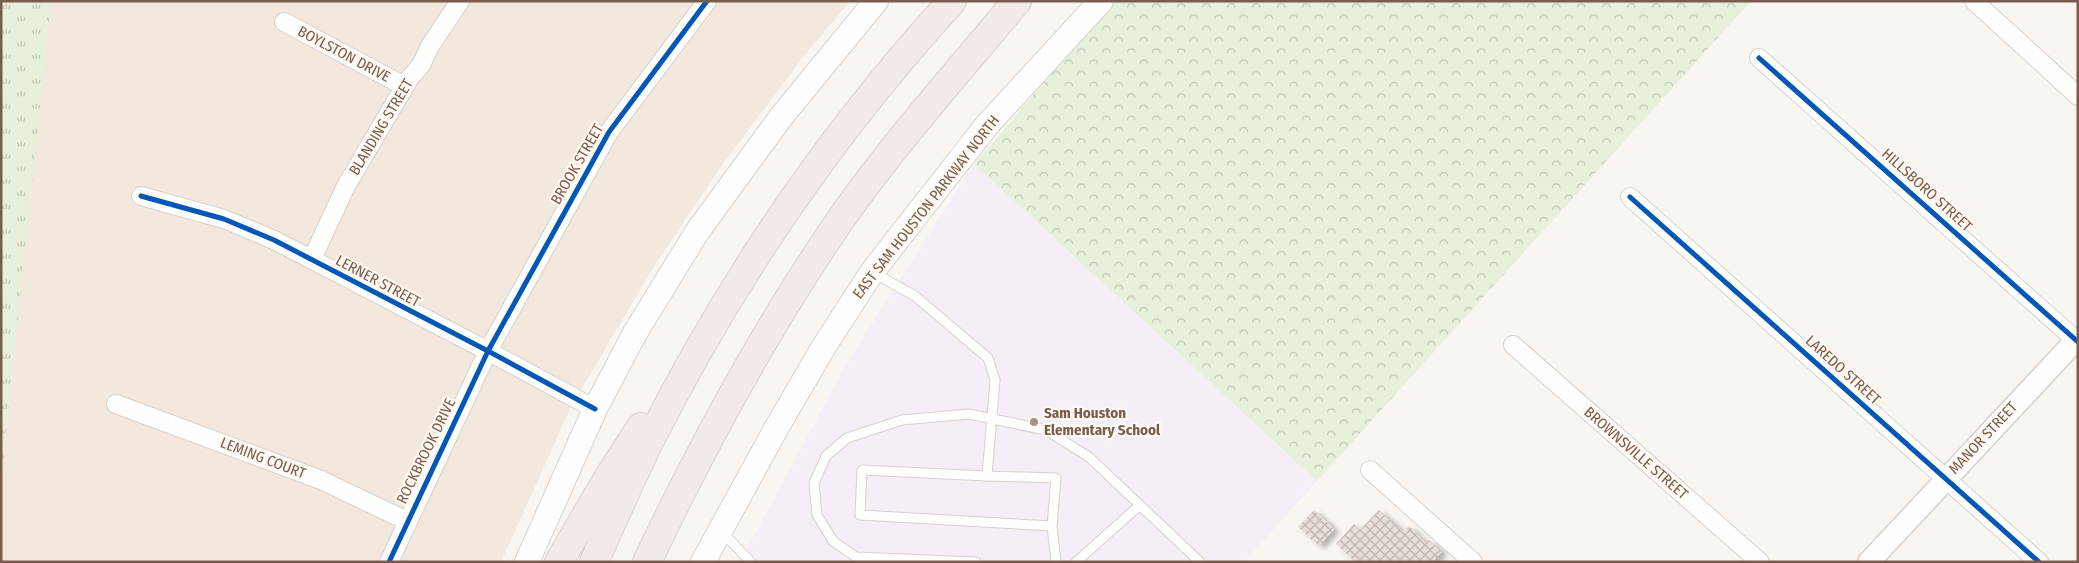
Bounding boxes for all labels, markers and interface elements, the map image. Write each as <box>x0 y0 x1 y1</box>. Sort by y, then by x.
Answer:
street label: BOYLSTON DRIVE <box>295 22 393 86</box>
street label: BLANDING STREET <box>345 76 417 178</box>
street label: EAST SAM HOUSTON PARKWAY NORTH <box>849 112 1003 302</box>
street label: BROOK STREET <box>547 121 607 207</box>
street label: HILLSBORO STREET <box>1878 145 1976 235</box>
street label: LERNER STREET <box>333 251 423 311</box>
street label: LAREDO STREET <box>1802 332 1884 408</box>
street label: ROCKBROOK DRIVE <box>393 395 459 507</box>
street label: MANOR STREET <box>1945 398 2021 478</box>
street label: BROWNSVILLE STREET <box>1580 403 1692 503</box>
place label: Sam Houston Elementary School <box>1044 404 1161 439</box>
marker: Sam Houston Elementary School <box>1028 416 1040 428</box>
street label: LEMING COURT <box>218 433 308 483</box>

